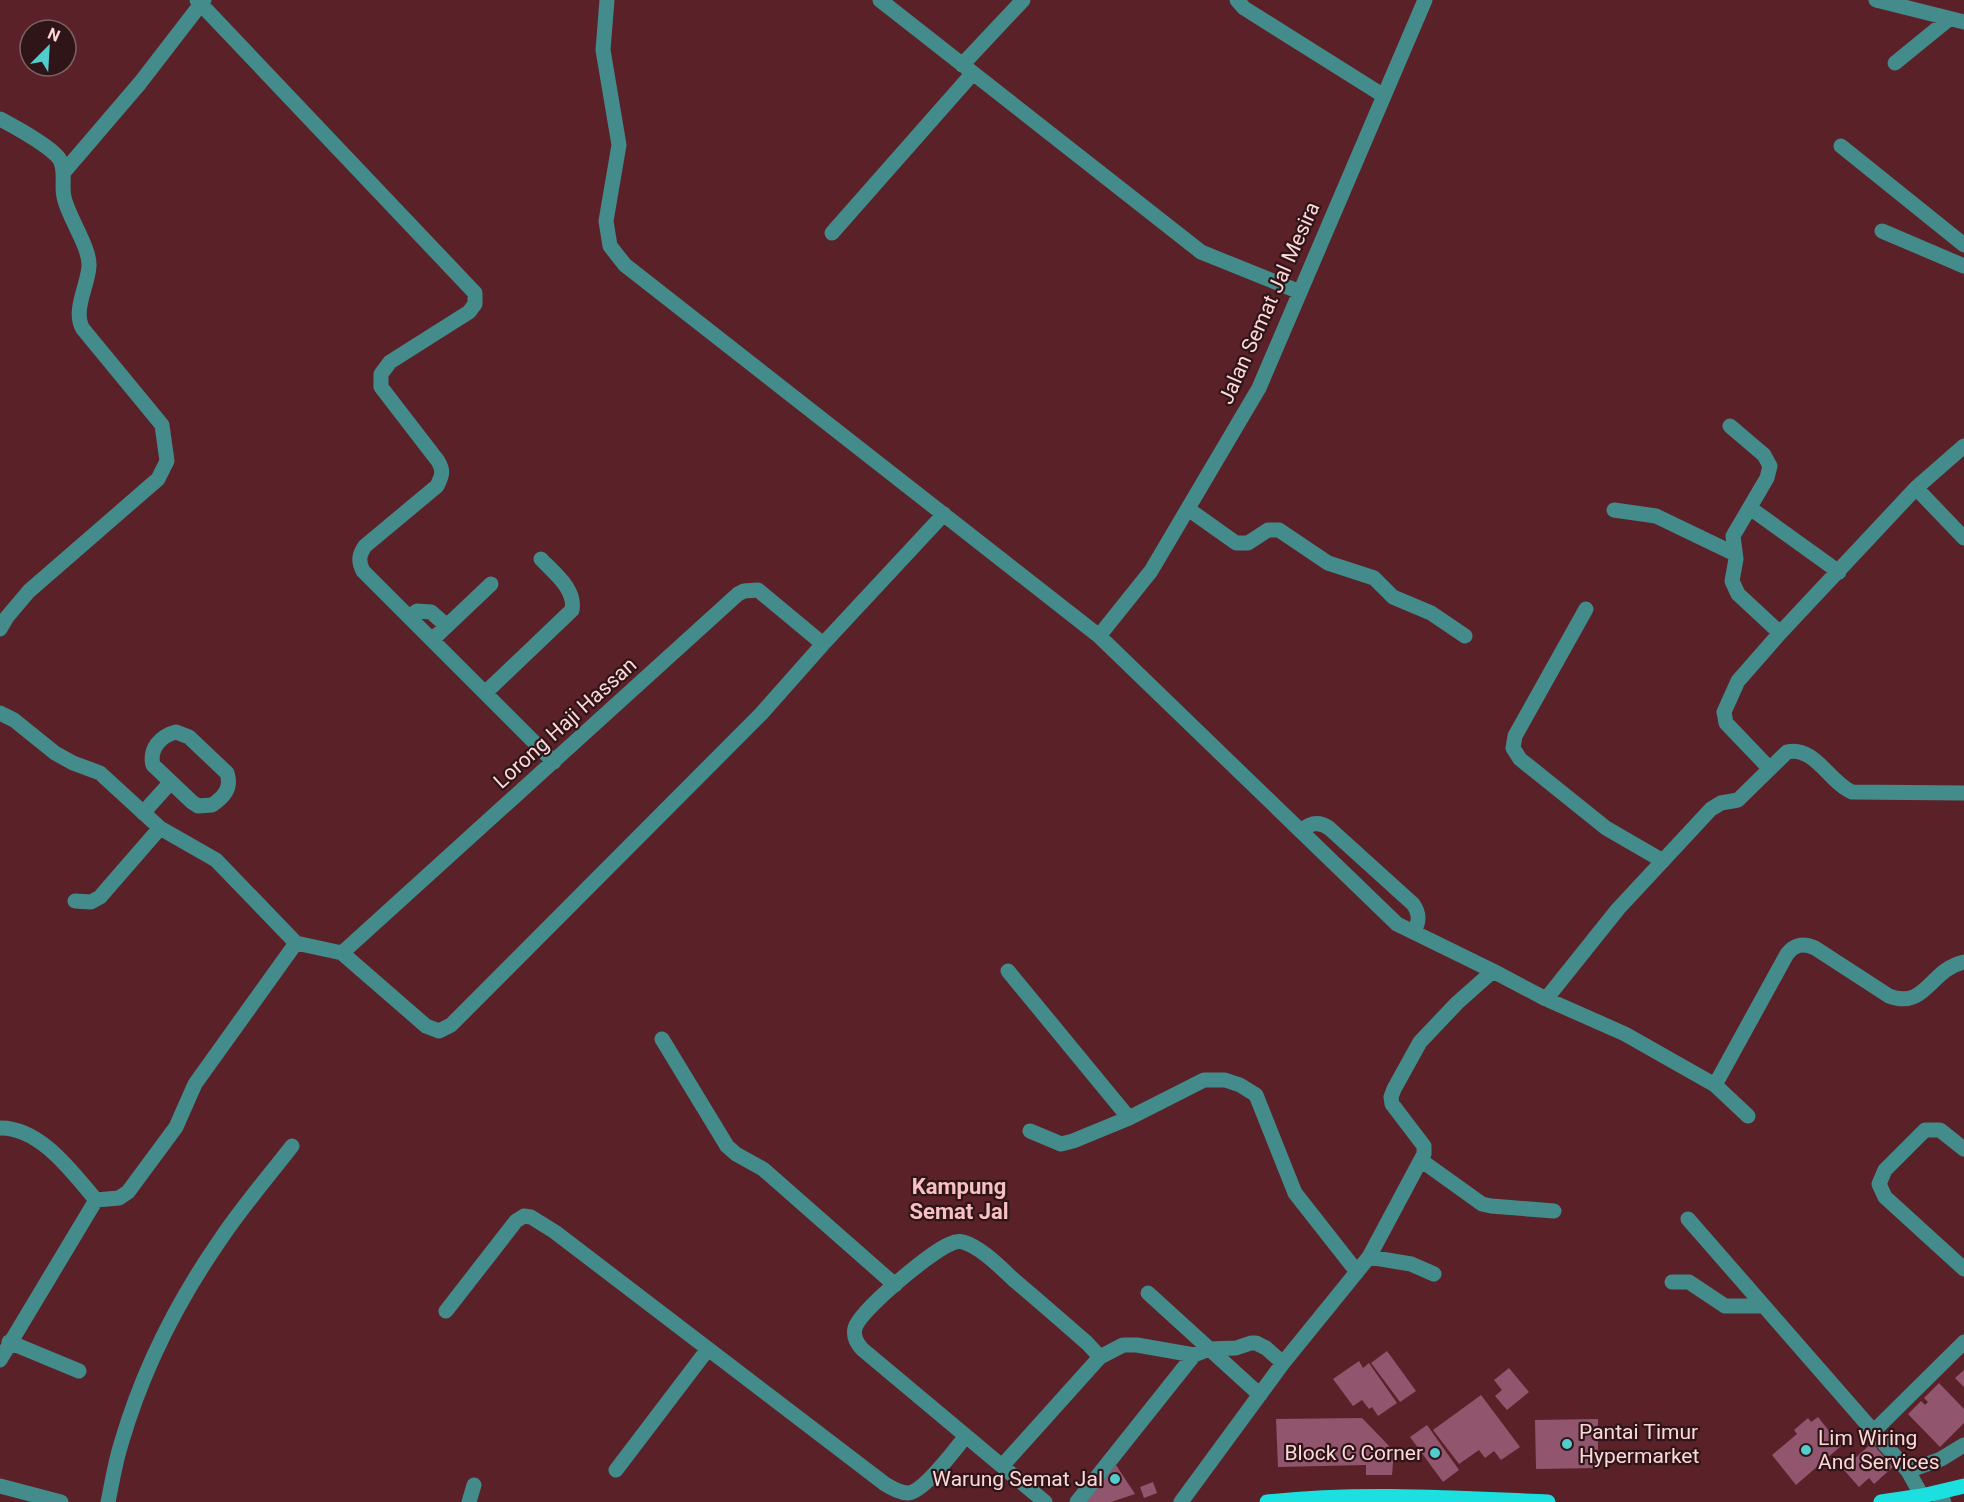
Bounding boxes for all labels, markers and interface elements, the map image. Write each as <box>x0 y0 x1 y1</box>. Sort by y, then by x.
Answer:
north arrow <box>18 18 78 78</box>
text: N <box>45 24 63 46</box>
street label: Jalan Semat Jal Mesira <box>1214 198 1324 408</box>
street label: Lorong Haji Hassan <box>489 653 641 793</box>
district label: Kampung Semat Jal <box>909 1174 1009 1224</box>
place label: Pantai Timur Hypermarket <box>1579 1420 1699 1468</box>
place label: Lim Wiring And Services <box>1818 1426 1940 1474</box>
marker: Pantai Timur Hypermarket <box>1560 1437 1574 1451</box>
place label: Block C Corner <box>1285 1441 1423 1465</box>
marker: Lim Wiring And Services <box>1799 1443 1813 1457</box>
marker: Block C Corner <box>1428 1446 1442 1460</box>
place label: Warung Semat Jal <box>932 1467 1103 1491</box>
marker: Warung Semat Jal <box>1108 1472 1122 1486</box>

